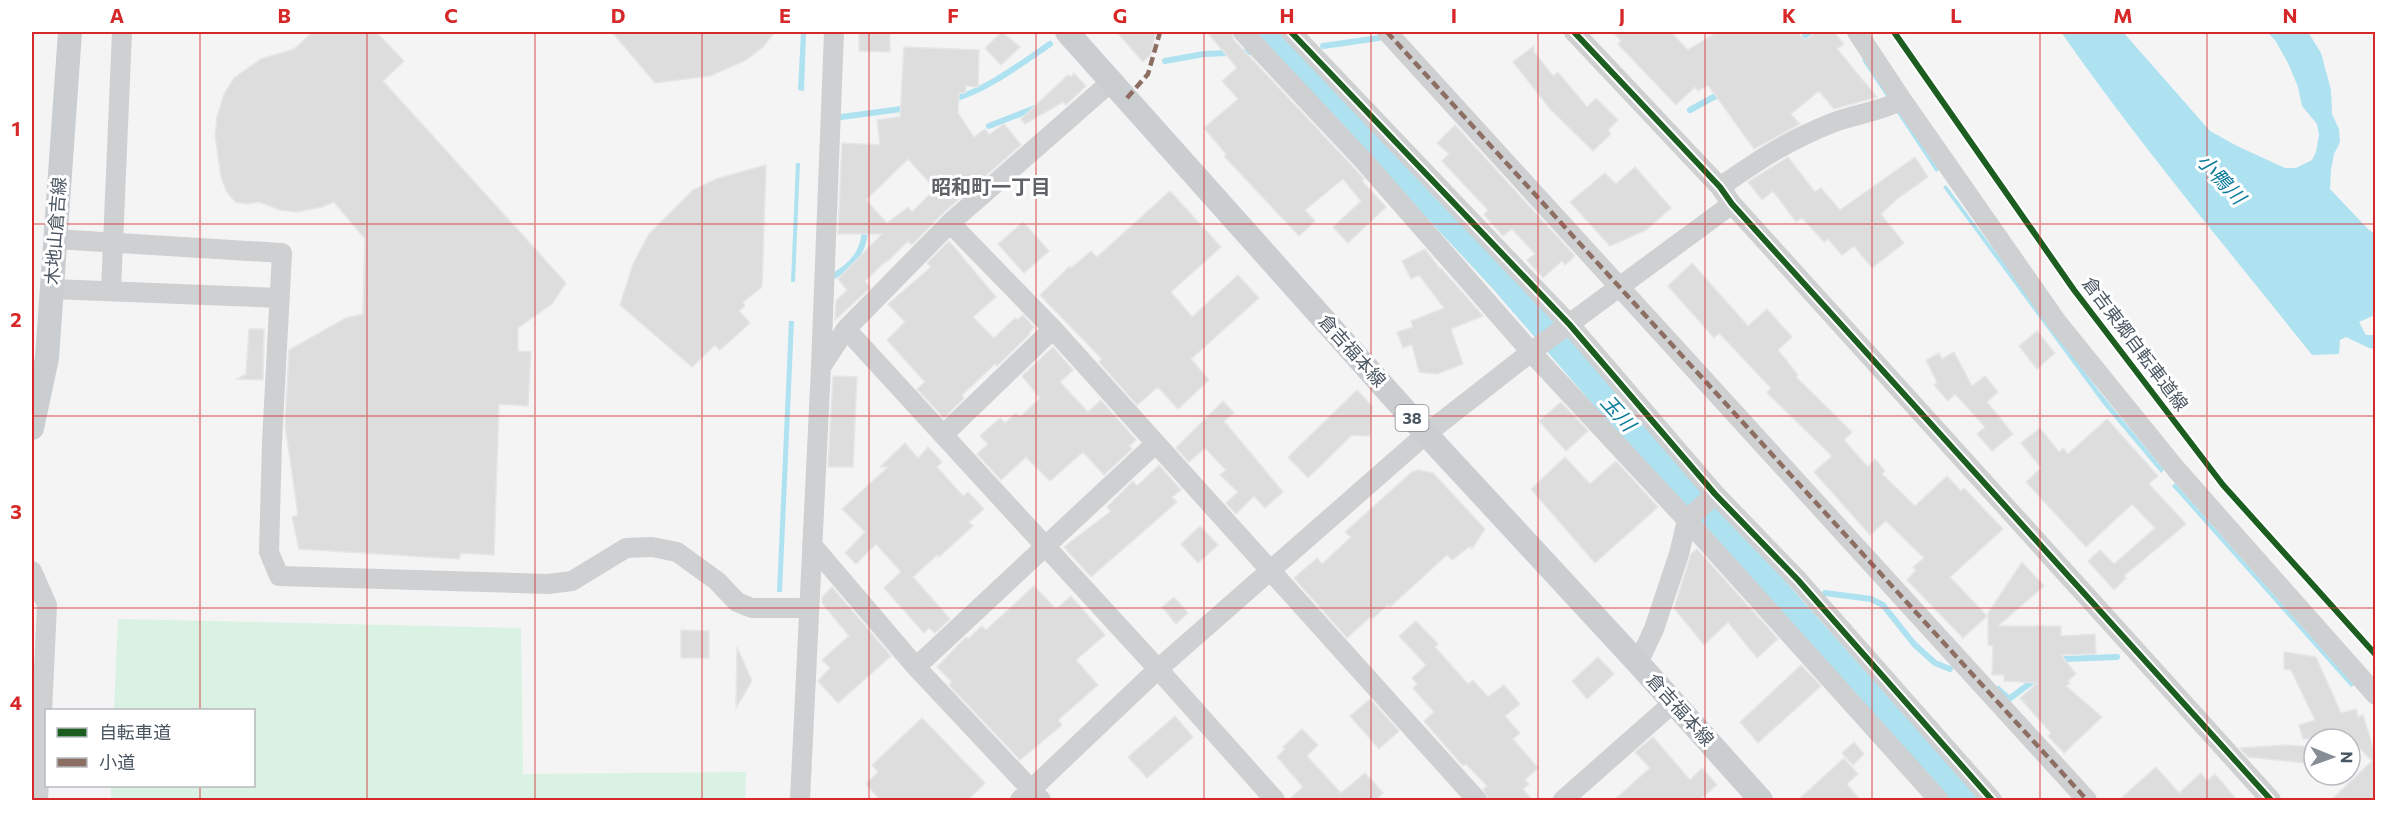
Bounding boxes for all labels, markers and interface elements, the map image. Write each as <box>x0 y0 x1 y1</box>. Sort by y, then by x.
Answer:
text: A <box>110 3 124 27</box>
text: B <box>277 3 291 27</box>
text: C <box>444 3 458 27</box>
text: D <box>611 3 625 27</box>
text: E <box>779 3 791 27</box>
text: F <box>947 3 959 27</box>
text: G <box>1113 3 1127 27</box>
text: H <box>1280 3 1295 27</box>
text: I <box>1451 3 1457 27</box>
text: J <box>1619 3 1625 27</box>
text: K <box>1782 3 1796 27</box>
text: L <box>1950 3 1962 27</box>
text: M <box>2113 3 2133 27</box>
text: N <box>2283 3 2298 27</box>
text: 1 <box>11 116 21 140</box>
water label: 小鴨川 <box>2192 148 2252 210</box>
district label: 昭和町一丁目 <box>931 174 1051 198</box>
street label: 木地山倉吉線 <box>40 176 70 286</box>
street label: 倉吉東郷自転車道線 <box>2078 272 2193 415</box>
text: 2 <box>10 307 22 331</box>
street label: 倉吉福本線 <box>1314 310 1391 391</box>
water label: 玉川 <box>1596 389 1642 437</box>
road number: 38 <box>1396 405 1428 431</box>
text: 3 <box>10 499 22 523</box>
street label: 倉吉福本線 <box>1642 669 1719 750</box>
text: 4 <box>10 690 22 714</box>
legend <box>45 709 255 787</box>
text: 自転車道 <box>99 721 171 743</box>
north arrow <box>2302 727 2362 787</box>
text: 小道 <box>99 751 135 773</box>
text: N <box>2338 751 2357 763</box>

